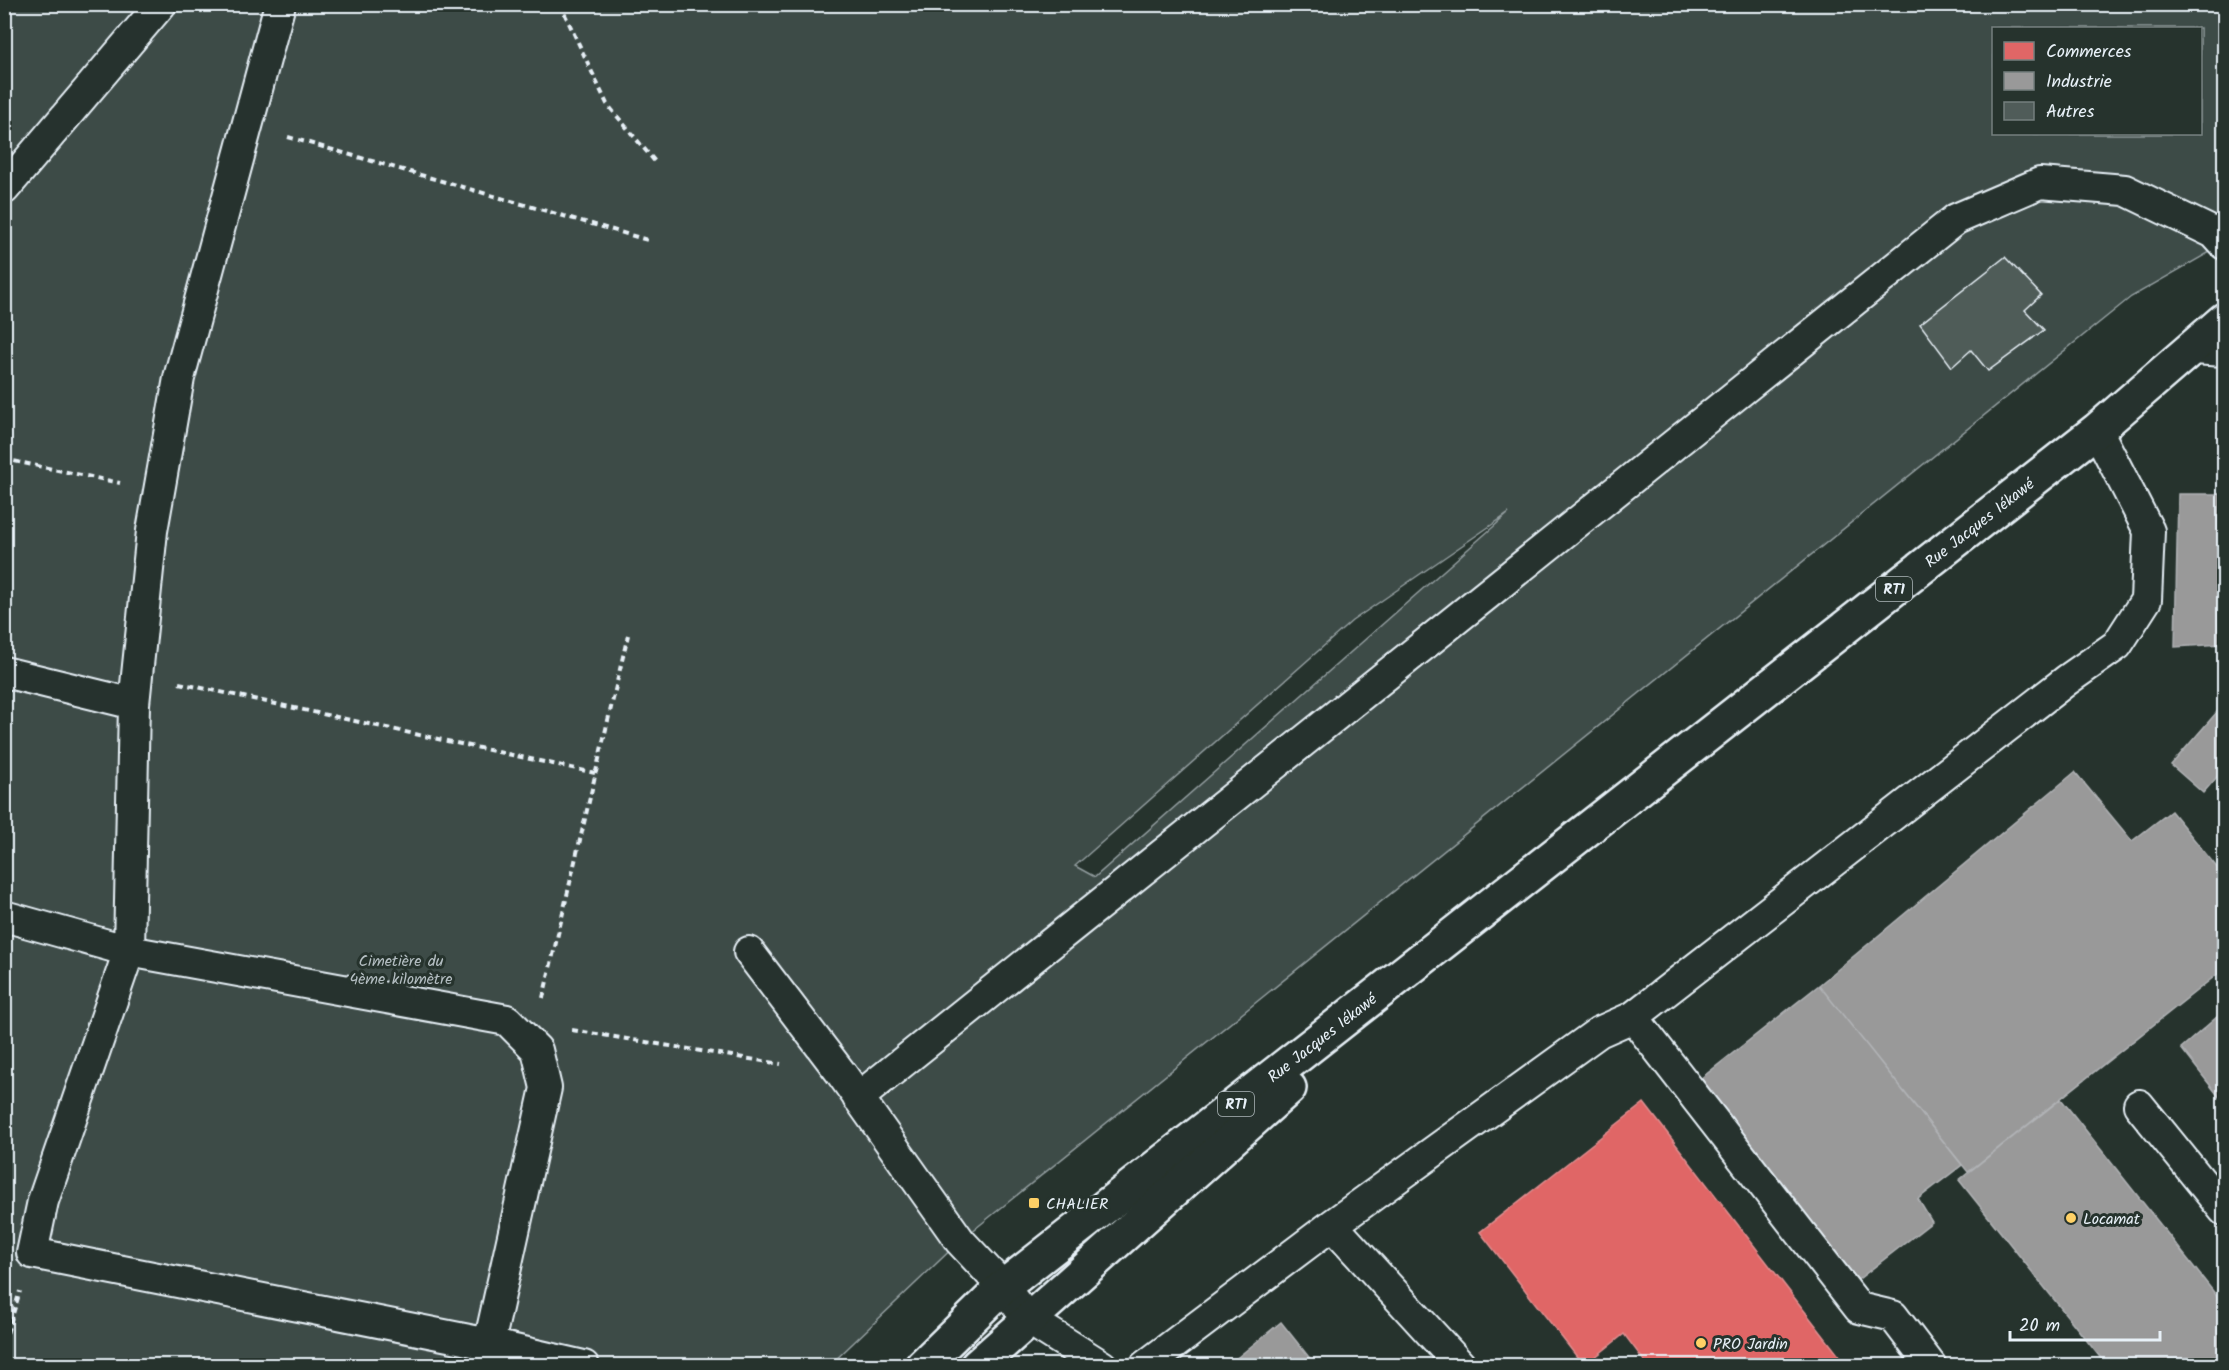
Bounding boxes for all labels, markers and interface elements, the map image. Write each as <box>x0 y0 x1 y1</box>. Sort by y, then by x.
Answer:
legend <box>1992 27 2202 135</box>
text: Commerces <box>2046 38 2132 67</box>
text: Industrie <box>2046 68 2112 97</box>
text: Autres <box>2046 98 2095 127</box>
street label: Rue Jacques Iékawé <box>1920 472 2041 575</box>
road number: RT1 <box>1876 577 1912 601</box>
park label: Cimetière du 4ème kilomètre <box>349 949 453 992</box>
street label: Rue Jacques Iékawé <box>1262 987 1384 1089</box>
road number: RT1 <box>1218 1092 1254 1116</box>
place label: CHALIER <box>1046 1192 1108 1217</box>
marker: CHALIER <box>1027 1196 1041 1210</box>
place label: Locamat <box>2083 1207 2141 1232</box>
marker: Locamat <box>2064 1211 2078 1225</box>
scale bar <box>2010 1304 2160 1342</box>
text: 20 m <box>2019 1312 2060 1341</box>
place label: PRO Jardin <box>1713 1332 1788 1357</box>
marker: PRO Jardin <box>1694 1336 1708 1350</box>

